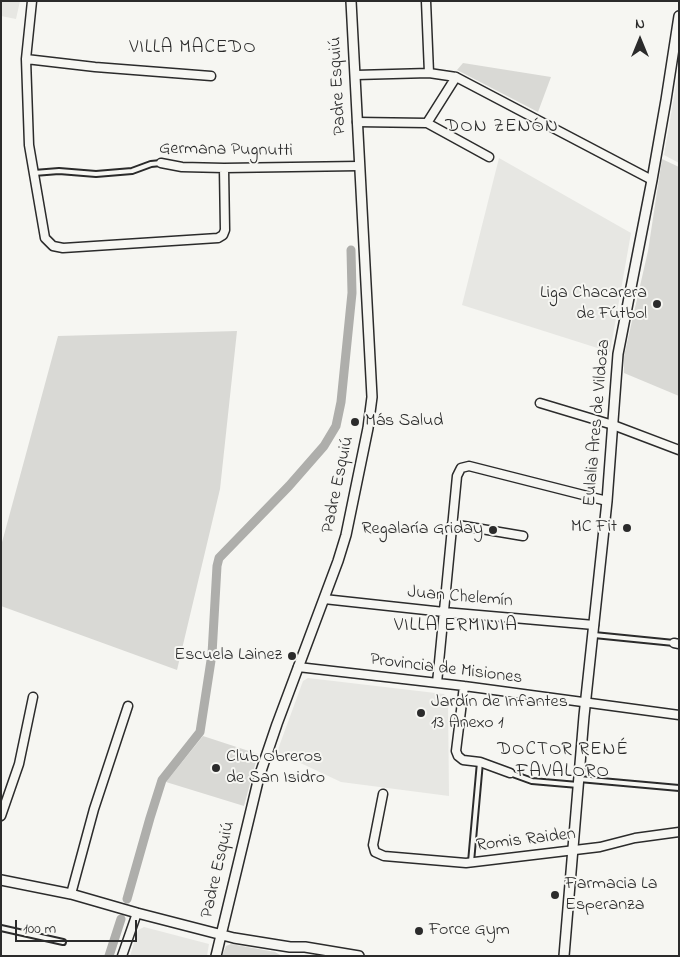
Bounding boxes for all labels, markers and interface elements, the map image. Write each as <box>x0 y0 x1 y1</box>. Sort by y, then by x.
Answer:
text: N <box>635 14 645 35</box>
north arrow <box>615 15 665 65</box>
street label: Padre Esquiú <box>326 36 352 136</box>
district label: VILLA MACEDO <box>128 38 258 60</box>
district label: DON ZENÓN <box>444 117 560 139</box>
street label: Germana Pugnutti <box>159 139 293 163</box>
place label: Liga Chacarera de Fútbol <box>540 283 647 326</box>
marker: Liga Chacarera de Fútbol <box>651 298 663 310</box>
street label: Eulalia Ares de Vildoza <box>580 338 616 508</box>
place label: Más Salud <box>365 411 443 433</box>
marker: Más Salud <box>349 416 361 428</box>
street label: Padre Esquiú <box>318 435 360 535</box>
place label: MC Fit <box>571 517 617 539</box>
place label: Regalaría Griday <box>361 519 483 541</box>
marker: MC Fit <box>621 522 633 534</box>
marker: Regalaría Griday <box>487 524 499 536</box>
street label: Juan Chelemín <box>406 583 514 613</box>
district label: VILLA ERMINIA <box>392 616 520 638</box>
place label: Escuela Lainez <box>174 645 282 667</box>
marker: Escuela Lainez <box>286 650 298 662</box>
street label: Provincia de Misiones <box>369 650 523 690</box>
place label: Jardín de Infantes 13 Anexo 1 <box>431 692 568 734</box>
marker: Jardín de Infantes 13 Anexo 1 <box>415 707 427 719</box>
district label: DOCTOR RENÉ FAVALORO <box>496 740 630 784</box>
place label: Club Obreros de San Isidro <box>226 747 325 790</box>
marker: Club Obreros de San Isidro <box>210 762 222 774</box>
street label: Padre Esquiú <box>197 820 241 920</box>
street label: Romis Raiden <box>475 824 577 858</box>
place label: Farmacia La Esperanza <box>565 874 657 916</box>
marker: Farmacia La Esperanza <box>549 889 561 901</box>
scale bar <box>18 910 140 942</box>
text: 100 m <box>23 918 56 940</box>
place label: Force Gym <box>429 920 510 942</box>
marker: Force Gym <box>413 925 425 937</box>

